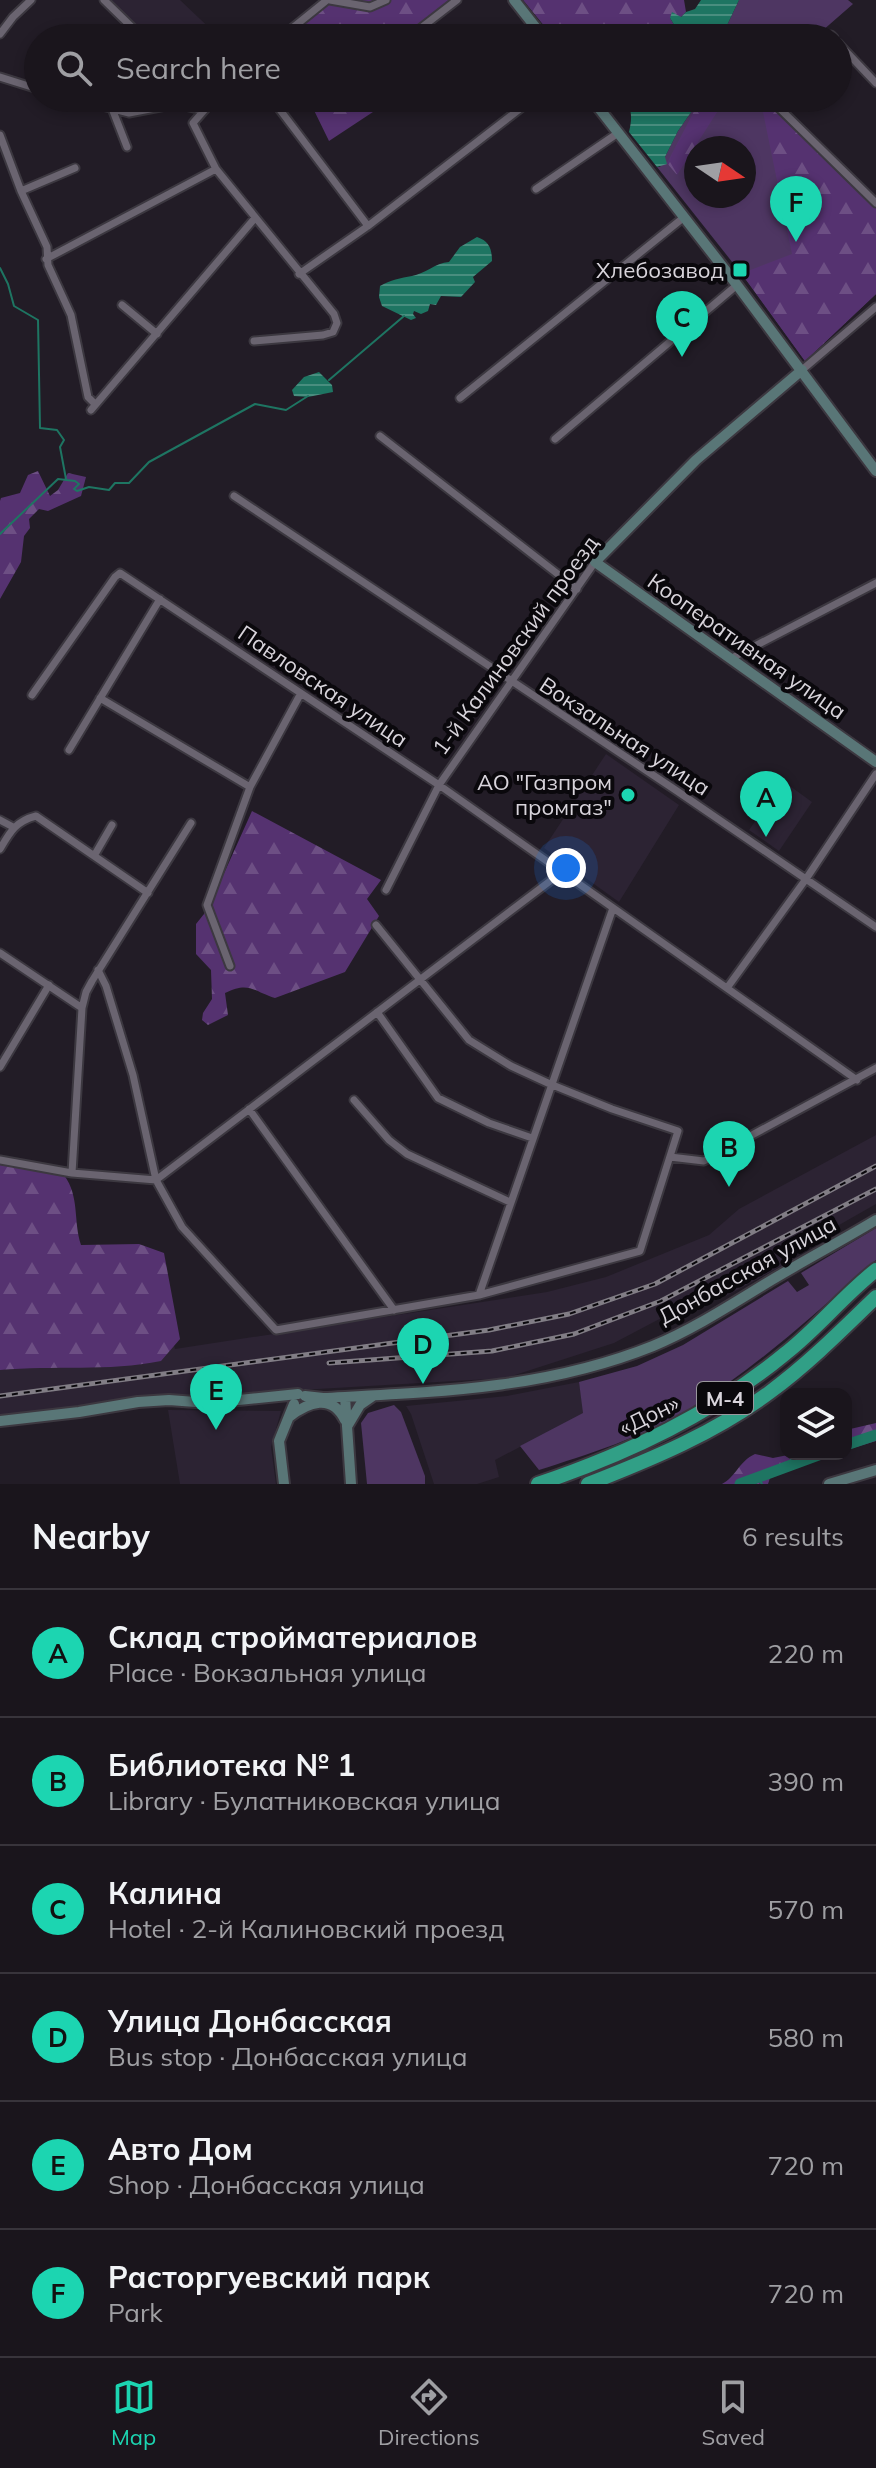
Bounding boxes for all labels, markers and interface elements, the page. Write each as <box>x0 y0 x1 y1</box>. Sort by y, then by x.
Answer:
search box <box>24 24 852 112</box>
icon: search <box>52 46 96 90</box>
text: Search here <box>116 49 281 87</box>
north arrow <box>684 136 756 208</box>
pin: F <box>770 176 822 242</box>
place label: Хлебозавод <box>596 256 724 284</box>
marker: Хлебозавод <box>731 261 749 279</box>
pin: C <box>656 291 708 357</box>
street label: 1-й Калиновский проезд <box>426 530 604 760</box>
street label: Кооперативная улица <box>642 567 852 725</box>
street label: Павловская улица <box>233 619 413 753</box>
street label: Вокзальная улица <box>534 670 716 802</box>
place label: АО "Газпром промгаз" <box>477 768 612 821</box>
pin: A <box>740 771 792 837</box>
marker: АО "Газпром промгаз" <box>619 786 637 804</box>
your location <box>546 848 586 888</box>
pin: B <box>703 1121 755 1187</box>
street label: Донбасская улица <box>653 1209 841 1331</box>
pin: D <box>397 1318 449 1384</box>
pin: E <box>190 1364 242 1430</box>
road number: М-4 <box>697 1382 753 1414</box>
street label: «Дон» <box>614 1388 684 1441</box>
map controls <box>780 1388 852 1460</box>
button: layers <box>780 1388 852 1460</box>
text: Nearby <box>32 1515 150 1558</box>
text: 6 results <box>742 1520 844 1553</box>
text: Склад стройматериалов <box>108 1618 477 1656</box>
text: A <box>48 1637 68 1670</box>
text: 220 m <box>768 1637 844 1670</box>
text: Place · Вокзальная улица <box>108 1656 427 1689</box>
text: Библиотека № 1 <box>108 1746 355 1784</box>
text: B <box>49 1765 67 1798</box>
text: 390 m <box>768 1765 844 1798</box>
text: Library · Булатниковская улица <box>108 1784 501 1817</box>
text: Калина <box>108 1874 222 1912</box>
text: C <box>49 1893 67 1926</box>
text: 570 m <box>768 1893 844 1926</box>
text: Hotel · 2-й Калиновский проезд <box>108 1912 504 1945</box>
text: Улица Донбасская <box>108 2002 392 2040</box>
text: D <box>48 2021 68 2054</box>
text: 580 m <box>768 2021 844 2054</box>
text: Bus stop · Донбасская улица <box>108 2040 468 2073</box>
text: Авто Дом <box>108 2130 253 2168</box>
text: E <box>50 2149 66 2182</box>
text: 720 m <box>768 2149 844 2182</box>
text: Shop · Донбасская улица <box>108 2168 425 2201</box>
text: Расторгуевский парк <box>108 2258 430 2296</box>
text: F <box>51 2277 65 2310</box>
text: 720 m <box>768 2277 844 2310</box>
text: Park <box>108 2296 163 2329</box>
tab: Map <box>111 2375 156 2451</box>
tab: Directions <box>378 2375 480 2451</box>
tab: Saved <box>702 2375 765 2451</box>

